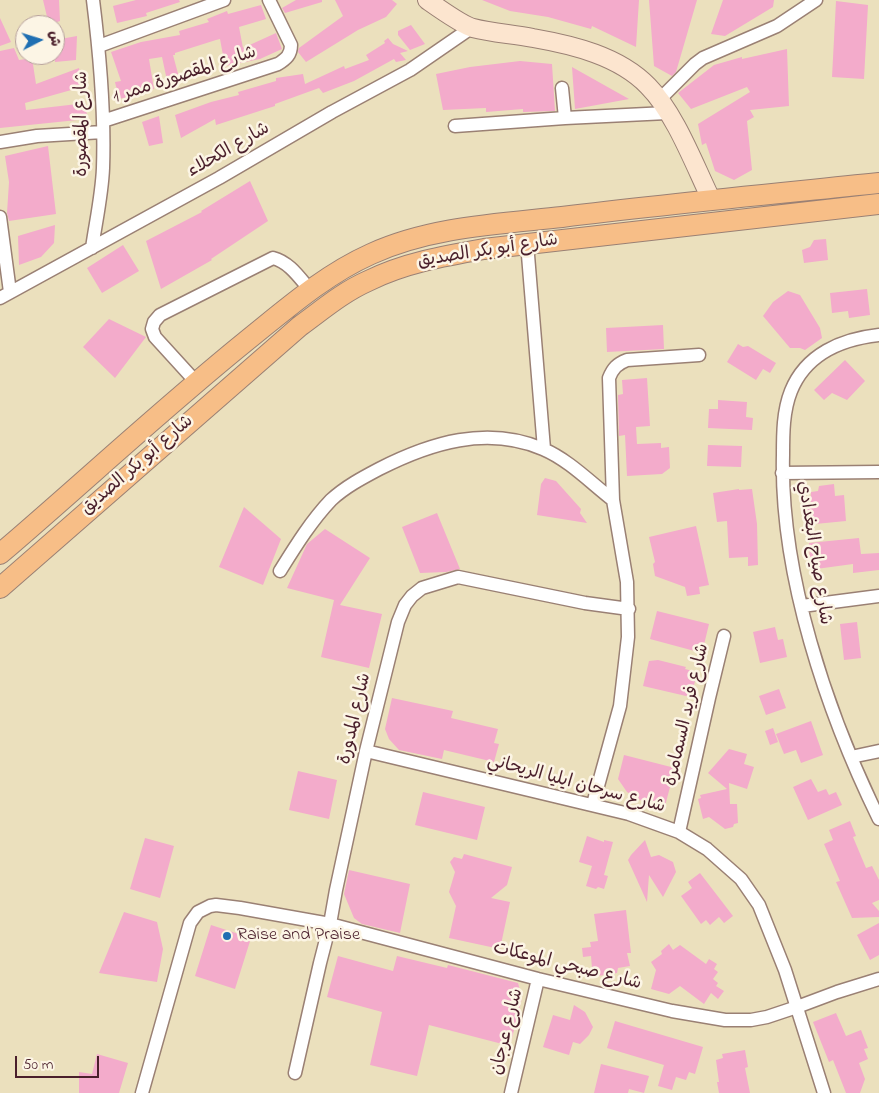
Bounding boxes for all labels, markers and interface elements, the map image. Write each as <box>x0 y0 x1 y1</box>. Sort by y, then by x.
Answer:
north arrow <box>15 15 65 65</box>
text: ش <box>43 30 66 47</box>
street label: شارع المقصورة ممر 1 <box>111 43 259 109</box>
street label: شارع المقصورة <box>72 71 94 177</box>
street label: شارع الكحلاء <box>184 119 274 183</box>
street label: شارع أبو بكر الصديق <box>416 230 560 274</box>
street label: شارع أبو بكر الصديق <box>77 411 199 521</box>
street label: شارع صياح البغدادي <box>791 479 835 627</box>
street label: شارع فريد السمامرة <box>661 641 715 789</box>
street label: شارع المدورة <box>335 671 377 767</box>
street label: شارع سرحان ايليا الريحاني <box>485 751 667 819</box>
place label: Raise and Praise <box>237 925 360 947</box>
marker: Raise and Praise <box>221 930 233 942</box>
street label: شارع صبحي الموعكات <box>491 938 643 996</box>
street label: شارع عرجان <box>487 986 529 1078</box>
scale bar <box>18 1046 101 1078</box>
text: 50 m <box>23 1054 53 1076</box>

